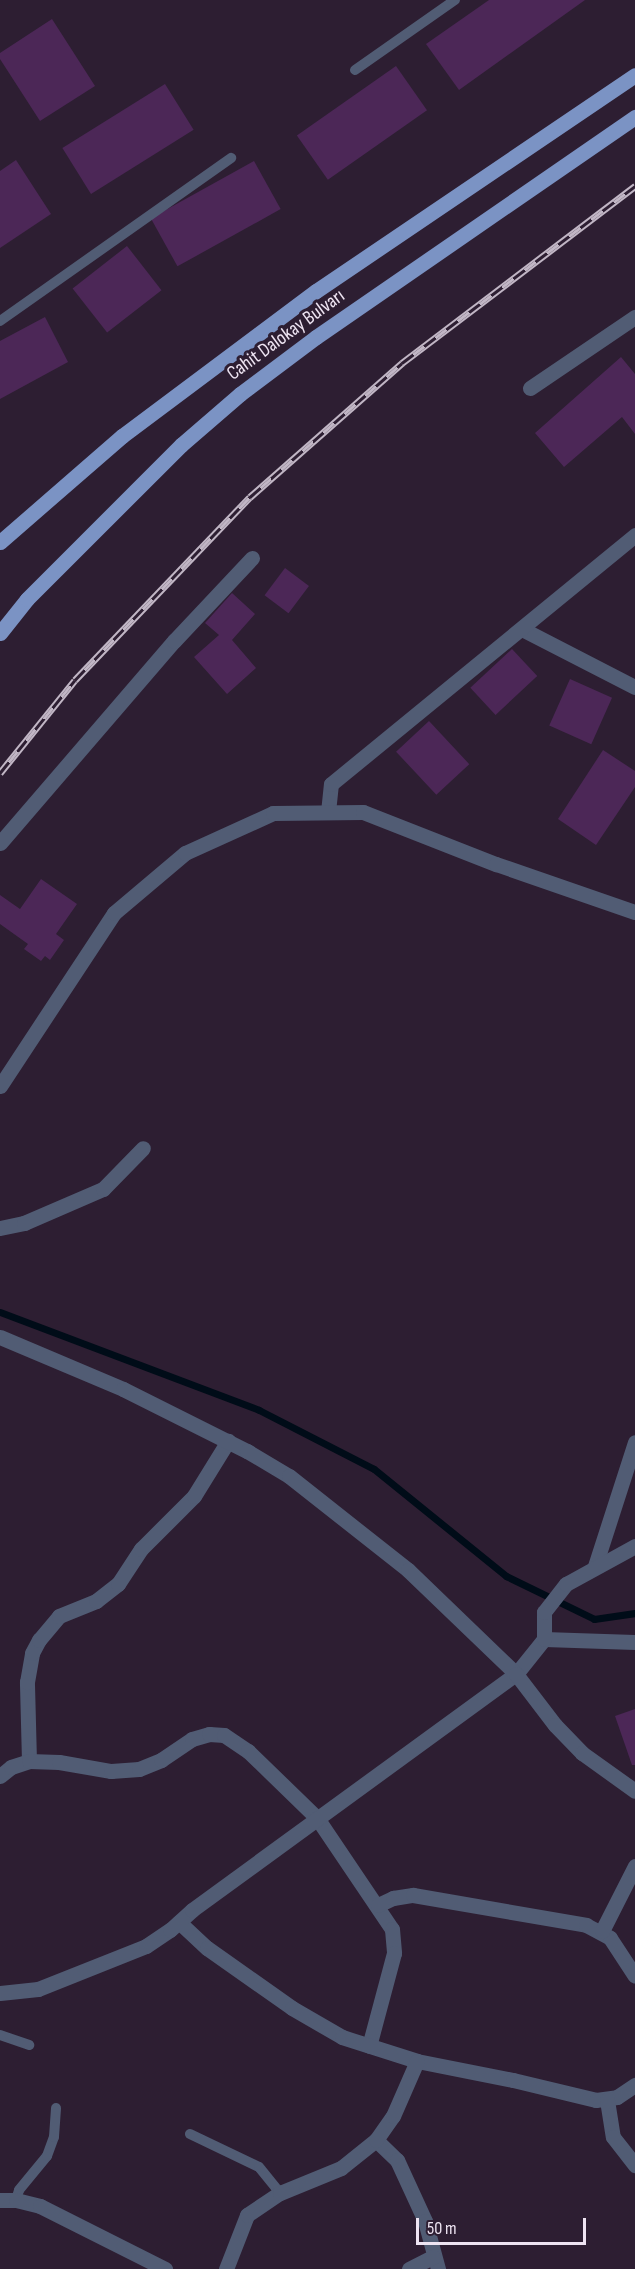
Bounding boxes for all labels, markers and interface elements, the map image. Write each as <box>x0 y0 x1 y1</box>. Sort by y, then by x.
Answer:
street label: Cahit Dalokay Bulvarı <box>222 284 350 386</box>
scale bar <box>419 2206 588 2244</box>
text: 50 m <box>427 2218 457 2239</box>

